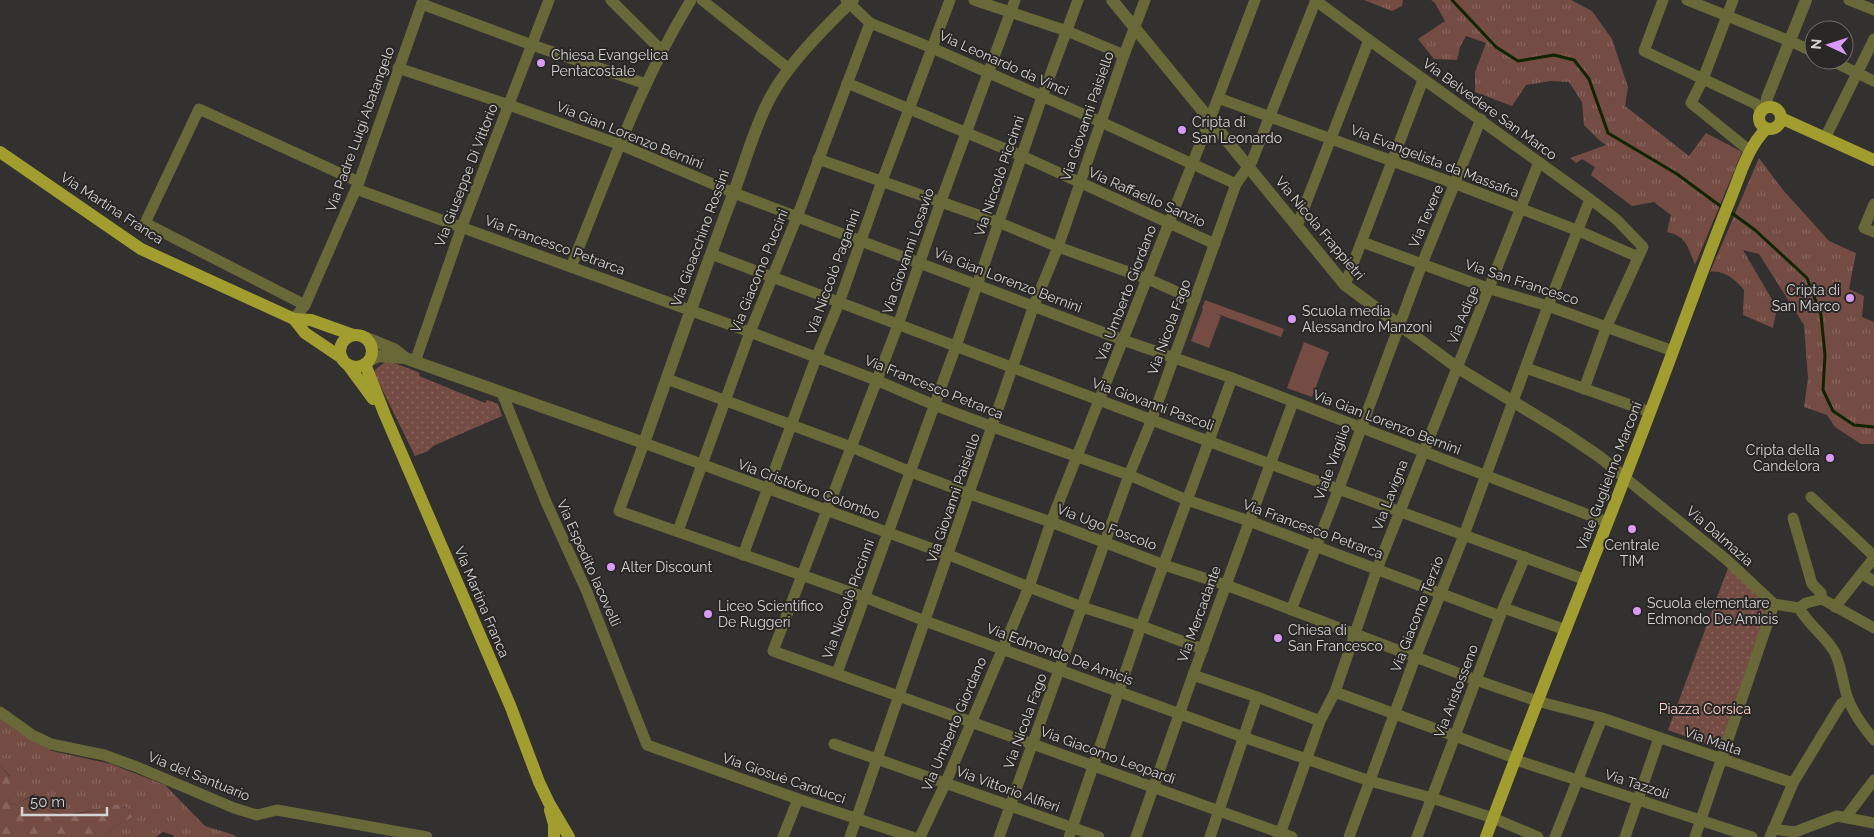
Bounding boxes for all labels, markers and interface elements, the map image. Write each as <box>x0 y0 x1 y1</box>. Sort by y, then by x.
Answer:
north arrow <box>1804 20 1854 70</box>
street label: Via Leonardo da Vinci <box>937 27 1071 99</box>
text: N <box>1808 38 1824 50</box>
street label: Via Padre Luigi Abatangelo <box>323 44 397 214</box>
place label: Chiesa Evangelica Pentacostale <box>551 47 668 79</box>
street label: Via Giovanni Paisiello <box>1057 49 1117 183</box>
street label: Via Belvedere San Marco <box>1420 55 1560 163</box>
marker: Chiesa Evangelica Pentacostale <box>535 57 547 69</box>
street label: Via Gian Lorenzo Bernini <box>554 98 706 172</box>
street label: Via Giuseppe Di Vittorio <box>431 101 501 249</box>
street label: Via Niccolò Piccinni <box>971 114 1027 238</box>
place label: Cripta di San Leonardo <box>1192 114 1282 146</box>
street label: Via Evangelista da Massafra <box>1348 121 1522 201</box>
marker: Cripta di San Leonardo <box>1176 124 1188 136</box>
street label: Via Raffaello Sanzio <box>1086 164 1208 230</box>
street label: Via Gioacchino Rossini <box>668 167 732 309</box>
street label: Via Martina Franca <box>58 169 166 247</box>
street label: Via Nicola Frappietri <box>1272 173 1368 283</box>
street label: Via Tevere <box>1406 182 1446 250</box>
street label: Via Giovanni Losavio <box>879 186 937 316</box>
street label: Via Giacomo Puccini <box>727 207 791 335</box>
street label: Via Niccolò Paganini <box>803 207 863 337</box>
street label: Via Francesco Petrarca <box>483 212 627 278</box>
street label: Via Umberto Giordano <box>1093 223 1159 363</box>
street label: Via Gian Lorenzo Bernini <box>932 244 1084 316</box>
street label: Via San Francesco <box>1463 256 1581 308</box>
street label: Via Nicola Fago <box>1144 277 1194 377</box>
place label: Cripta di San Marco <box>1772 282 1840 314</box>
street label: Via Adige <box>1444 284 1482 346</box>
marker: Cripta di San Marco <box>1844 292 1856 304</box>
place label: Scuola media Alessandro Manzoni <box>1302 303 1432 335</box>
marker: Scuola media Alessandro Manzoni <box>1286 313 1298 325</box>
street label: Via Francesco Petrarca <box>862 352 1006 422</box>
street label: Via Giovanni Pascoli <box>1090 374 1216 434</box>
street label: Via Gian Lorenzo Bernini <box>1311 386 1463 458</box>
street label: Viale Guglielmo Marconi <box>1573 399 1645 553</box>
street label: Viale Virgilio <box>1311 422 1353 502</box>
street label: Via Giovanni Paisiello <box>923 431 983 565</box>
place label: Cripta della Candelora <box>1746 442 1820 474</box>
marker: Cripta della Candelora <box>1824 452 1836 464</box>
street label: Via Cristoforo Colombo <box>736 456 882 522</box>
street label: Via Lavigna <box>1369 457 1411 533</box>
street label: Via Francesco Petrarca <box>1241 496 1385 562</box>
street label: Via Espedito Iacovelli <box>554 497 624 629</box>
street label: Via Ugo Foscolo <box>1055 501 1159 553</box>
street label: Via Dalmazia <box>1683 503 1757 569</box>
marker: Centrale TIM <box>1626 523 1638 535</box>
street label: Via Niccolò Piccinni <box>819 537 877 661</box>
place label: Centrale TIM <box>1604 537 1660 569</box>
street label: Via Martina Franca <box>451 544 513 660</box>
street label: Via Giacomo Terzio <box>1387 554 1447 674</box>
place label: Alter Discount <box>621 559 712 575</box>
marker: Alter Discount <box>605 561 617 573</box>
street label: Via Mercadante <box>1174 564 1224 664</box>
place label: Scuola elementare Edmondo De Amicis <box>1647 595 1778 627</box>
place label: Liceo Scientifico De Ruggeri <box>718 598 823 630</box>
marker: Scuola elementare Edmondo De Amicis <box>1631 605 1643 617</box>
marker: Liceo Scientifico De Ruggeri <box>702 608 714 620</box>
street label: Via Edmondo De Amicis <box>984 620 1136 688</box>
place label: Chiesa di San Francesco <box>1288 622 1383 654</box>
marker: Chiesa di San Francesco <box>1272 632 1284 644</box>
street label: Via Aristosseno <box>1431 642 1481 740</box>
street label: Via Umberto Giordano <box>918 654 990 794</box>
street label: Via Nicola Fago <box>1000 671 1050 771</box>
park label: Piazza Corsica <box>1659 701 1751 717</box>
street label: Via Giacomo Leopardi <box>1038 723 1178 787</box>
street label: Via Malta <box>1682 724 1744 758</box>
street label: Via del Santuario <box>146 748 252 804</box>
street label: Via Giosuè Carducci <box>720 749 848 807</box>
street label: Via Vittorio Alfieri <box>954 763 1062 815</box>
street label: Via Tazzoli <box>1603 766 1671 802</box>
scale bar <box>22 784 108 816</box>
text: 50 m <box>30 793 65 811</box>

